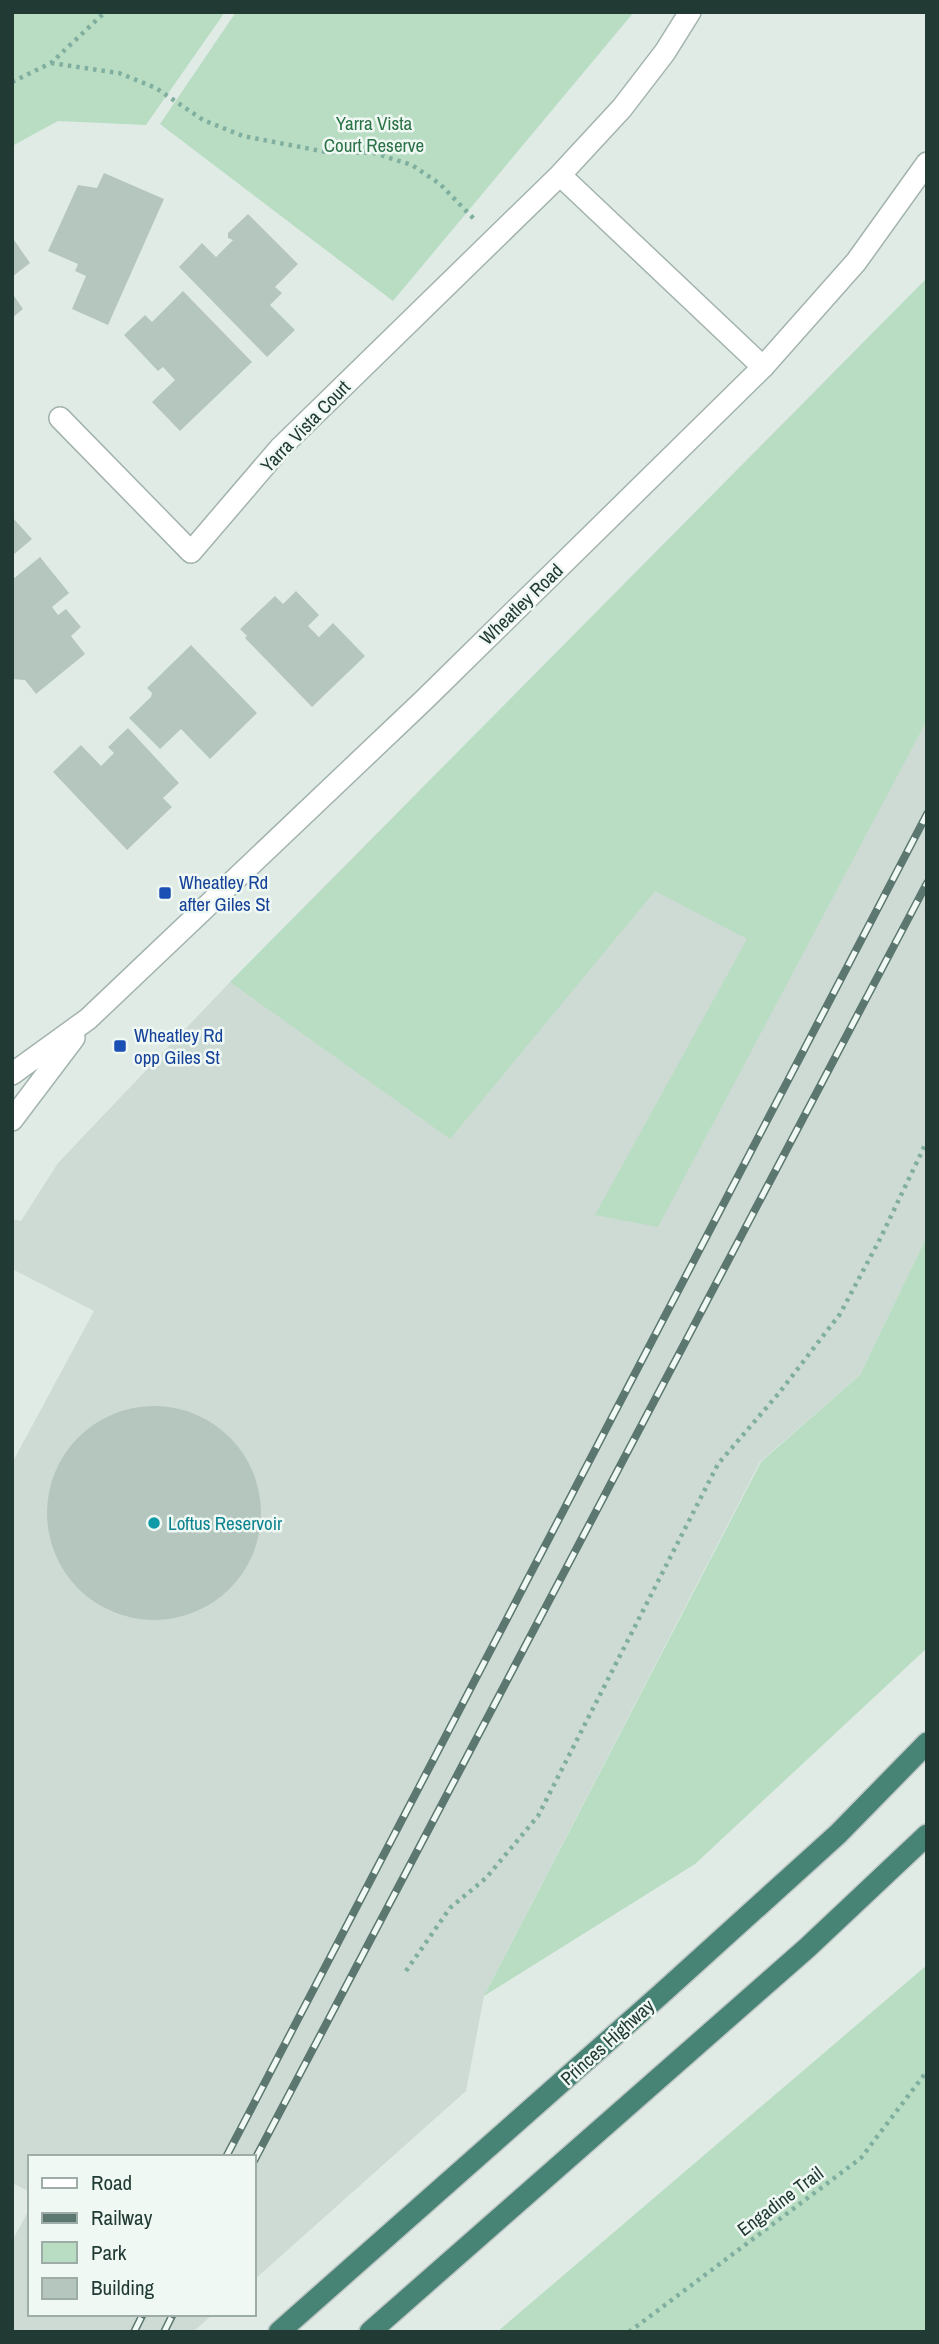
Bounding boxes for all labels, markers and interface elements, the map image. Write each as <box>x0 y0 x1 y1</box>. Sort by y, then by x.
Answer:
park label: Yarra Vista Court Reserve <box>324 110 424 158</box>
street label: Yarra Vista Court <box>254 374 356 478</box>
street label: Wheatley Road <box>474 558 568 650</box>
place label: Wheatley Rd after Giles St <box>179 869 271 917</box>
marker: Wheatley Rd after Giles St <box>157 885 173 901</box>
place label: Wheatley Rd opp Giles St <box>134 1022 223 1070</box>
marker: Wheatley Rd opp Giles St <box>112 1038 128 1054</box>
place label: Loftus Reservoir <box>168 1510 283 1536</box>
marker: Loftus Reservoir <box>146 1515 162 1531</box>
street label: Princes Highway <box>555 1993 660 2091</box>
legend <box>28 2155 256 2316</box>
street label: Engadine Trail <box>732 2160 828 2242</box>
text: Road <box>91 2168 132 2197</box>
text: Railway <box>91 2203 153 2232</box>
text: Park <box>91 2238 127 2267</box>
text: Building <box>91 2273 155 2302</box>

